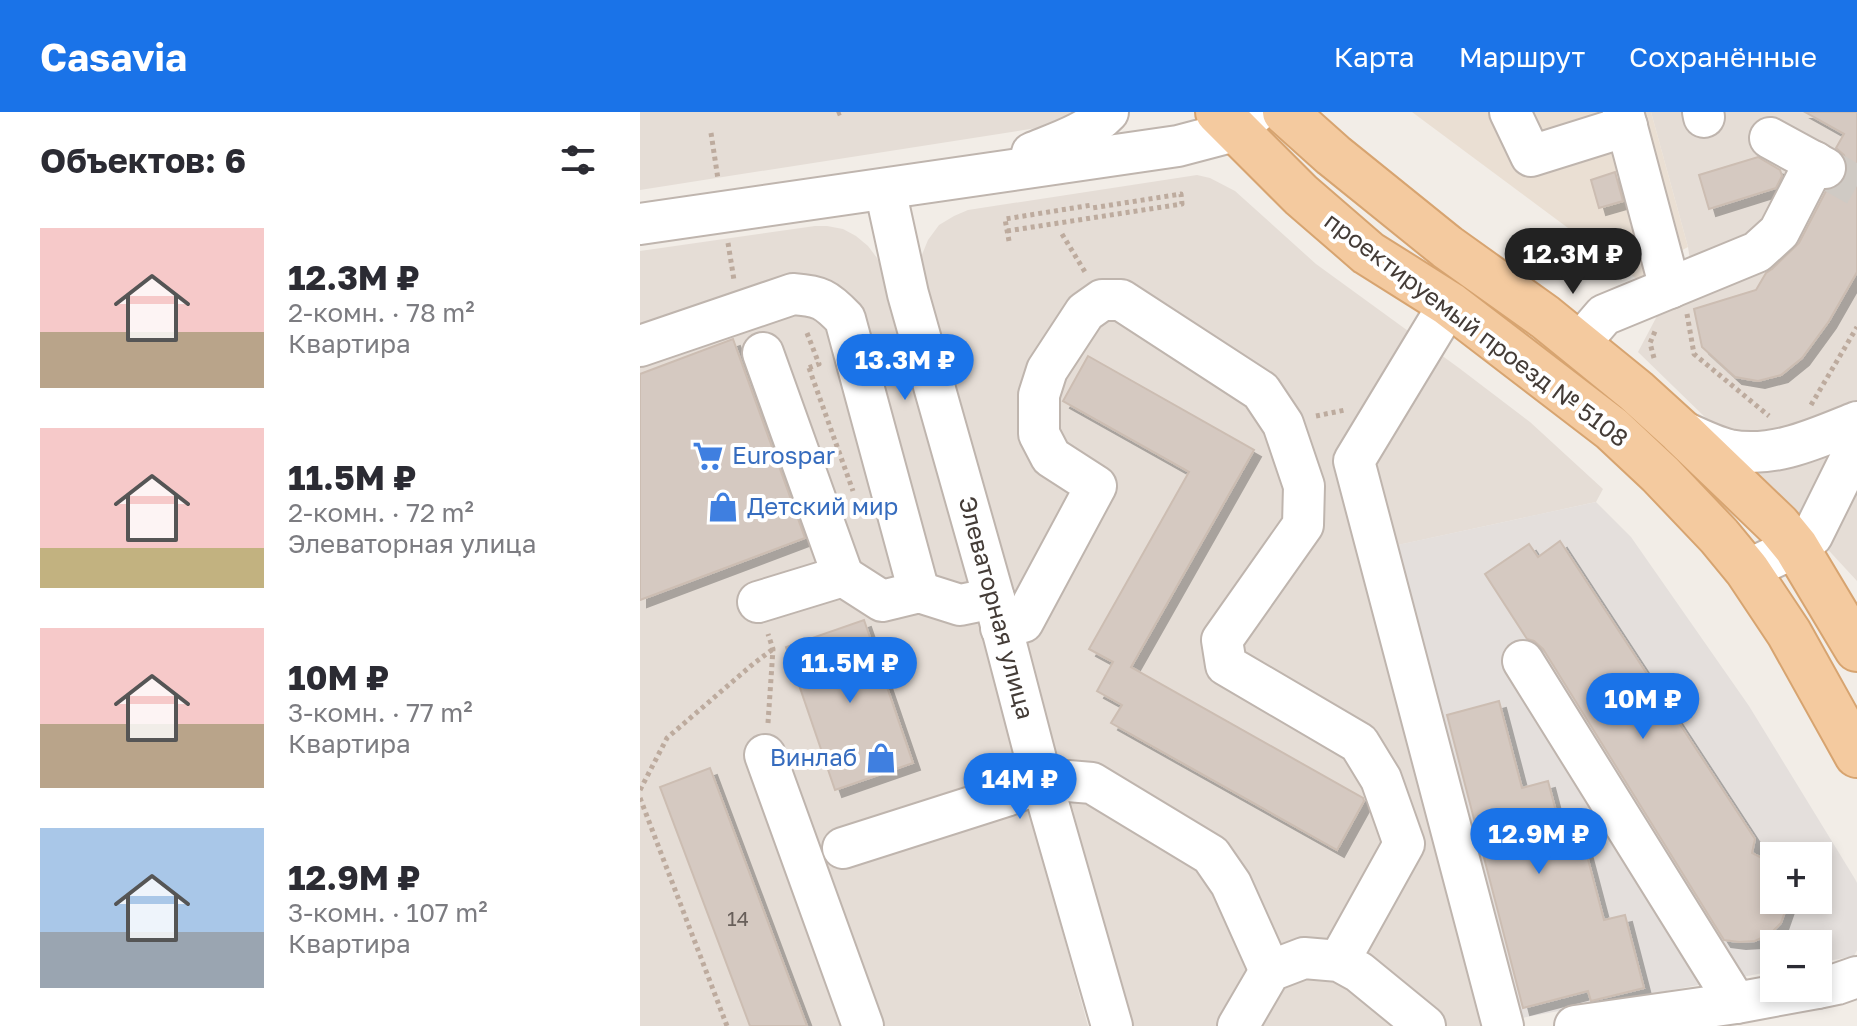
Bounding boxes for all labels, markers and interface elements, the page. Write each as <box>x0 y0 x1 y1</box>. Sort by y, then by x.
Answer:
text: Casavia <box>40 34 187 79</box>
text: Карта <box>1334 40 1415 73</box>
text: Маршрут <box>1459 40 1585 73</box>
text: Сохранённые <box>1629 40 1817 73</box>
icon: filters <box>556 138 600 182</box>
text: Объектов: 6 <box>40 140 246 180</box>
street label: проектируемый проезд № 5108 <box>1320 205 1634 452</box>
pin: 12.3M ₽ <box>1499 228 1647 296</box>
text: 12.3M ₽ <box>1523 238 1623 269</box>
text: 12.3M ₽ <box>288 257 420 297</box>
icon: home <box>104 260 200 356</box>
text: 2-комн. · 78 m² <box>288 297 475 328</box>
text: Квартира <box>288 328 411 359</box>
pin: 13.3M ₽ <box>831 334 979 402</box>
text: 13.3M ₽ <box>855 344 955 375</box>
supermarket icon: Eurospar <box>691 439 725 473</box>
place label: Eurospar <box>732 440 835 469</box>
text: 11.5M ₽ <box>288 457 416 497</box>
icon: home <box>104 460 200 556</box>
shop icon: Детский мир <box>706 490 740 524</box>
place label: Детский мир <box>747 491 898 520</box>
street label: Элеваторная улица <box>954 493 1041 722</box>
text: 2-комн. · 72 m² <box>288 497 474 528</box>
text: Элеваторная улица <box>288 528 536 559</box>
pin: 11.5M ₽ <box>776 637 924 705</box>
text: 11.5M ₽ <box>801 647 899 678</box>
text: 10M ₽ <box>288 657 389 697</box>
icon: home <box>104 660 200 756</box>
pin: 10M ₽ <box>1587 673 1699 741</box>
text: 10M ₽ <box>1604 683 1682 714</box>
text: 3-комн. · 77 m² <box>288 697 473 728</box>
text: Квартира <box>288 728 411 759</box>
shop icon: Винлаб <box>864 741 898 775</box>
place label: Винлаб <box>770 742 857 771</box>
pin: 14M ₽ <box>964 753 1076 821</box>
text: 14M ₽ <box>982 763 1058 794</box>
pin: 12.9M ₽ <box>1465 808 1613 876</box>
text: 12.9M ₽ <box>1488 818 1590 849</box>
map controls <box>1760 842 1832 1002</box>
button: + <box>1760 842 1832 914</box>
text: 12.9M ₽ <box>288 857 420 897</box>
icon: home <box>104 860 200 956</box>
text: 3-комн. · 107 m² <box>288 897 488 928</box>
house number: 14 <box>727 906 749 930</box>
text: Квартира <box>288 928 411 959</box>
button: − <box>1760 930 1832 1002</box>

